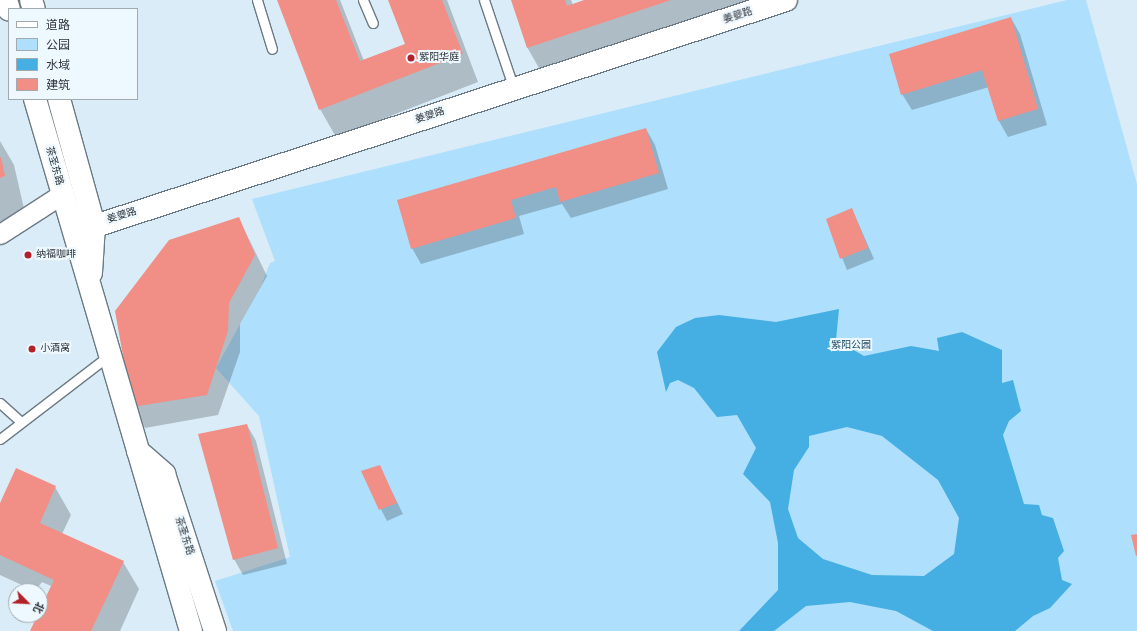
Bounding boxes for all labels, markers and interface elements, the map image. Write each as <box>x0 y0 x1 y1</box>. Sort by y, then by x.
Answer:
street label: 姜夔路 <box>722 6 754 26</box>
legend <box>8 8 138 100</box>
text: 道路 <box>46 17 70 33</box>
text: 公园 <box>46 37 70 53</box>
place label: 紫阳华庭 <box>419 52 459 64</box>
marker: 紫阳华庭 <box>406 53 416 63</box>
text: 水域 <box>46 57 70 73</box>
text: 建筑 <box>46 77 70 93</box>
street label: 姜夔路 <box>414 106 446 126</box>
street label: 茶圣东路 <box>43 145 65 187</box>
street label: 姜夔路 <box>106 206 138 226</box>
place label: 纳福咖啡 <box>36 249 76 261</box>
marker: 纳福咖啡 <box>23 250 33 260</box>
park label: 紫阳公园 <box>831 340 871 352</box>
place label: 小酒窝 <box>40 343 70 355</box>
marker: 小酒窝 <box>27 344 37 354</box>
street label: 茶圣东路 <box>172 515 196 557</box>
north arrow <box>8 583 48 623</box>
text: 北 <box>29 600 48 616</box>

